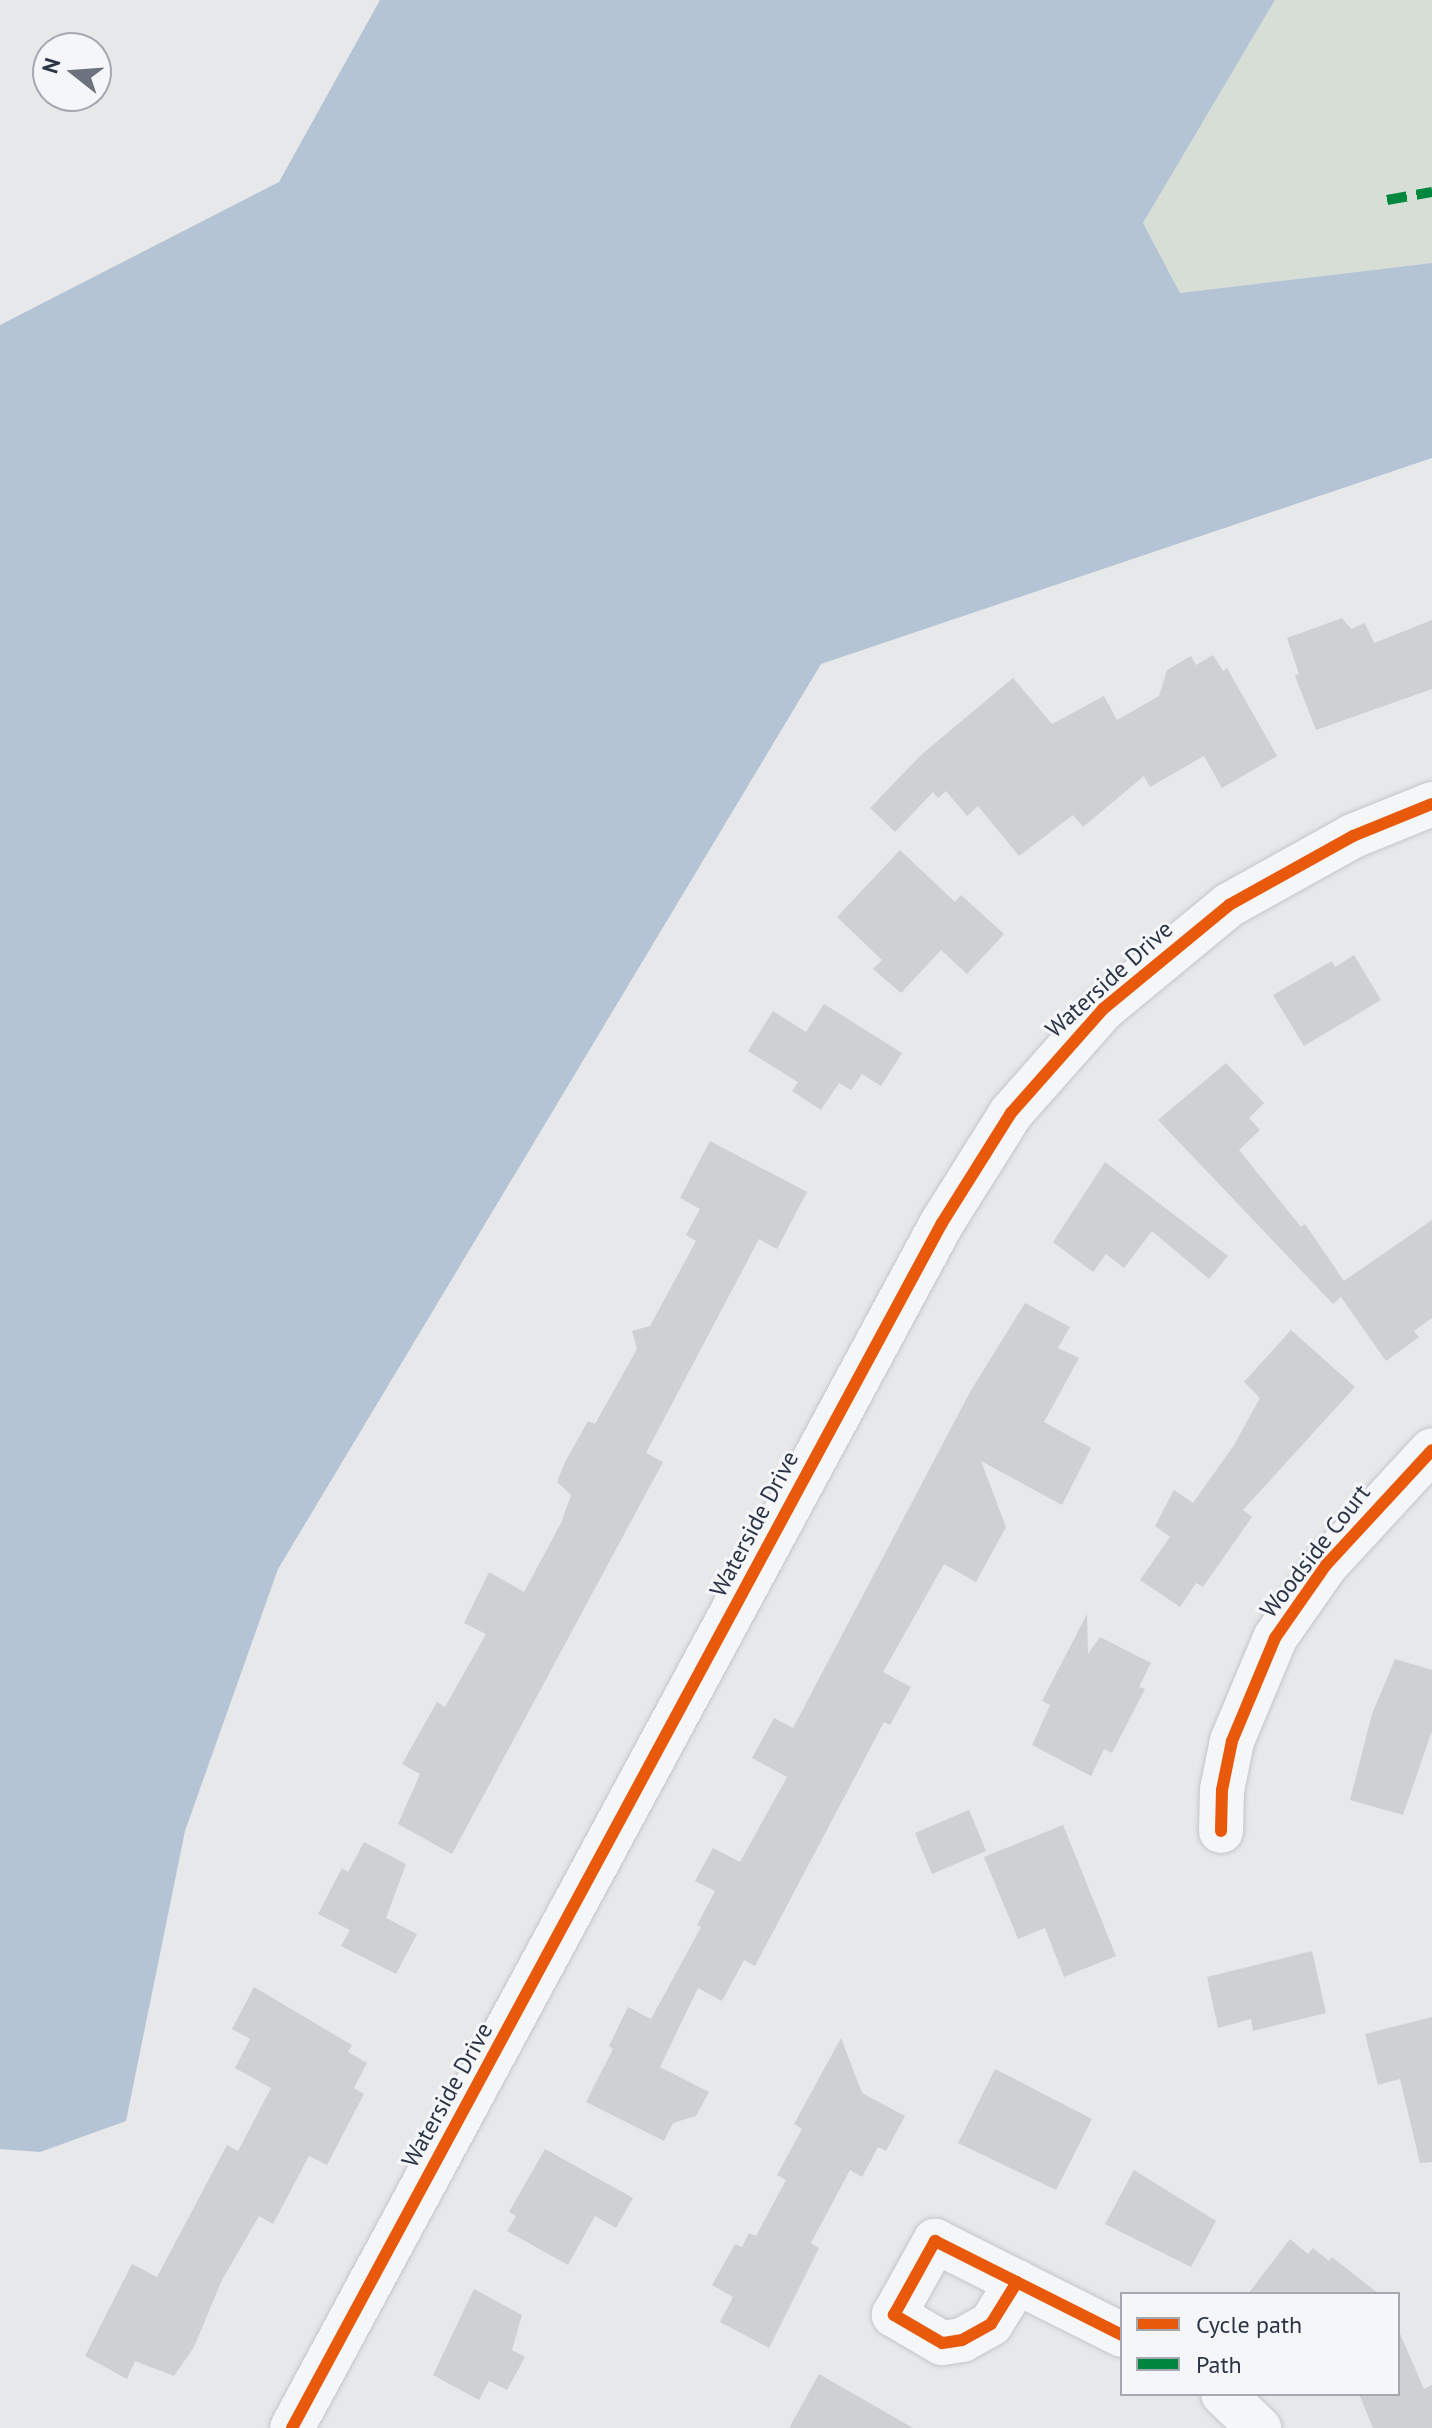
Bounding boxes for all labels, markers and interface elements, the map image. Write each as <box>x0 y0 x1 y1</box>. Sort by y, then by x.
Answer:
north arrow <box>32 32 112 112</box>
text: N <box>35 55 66 77</box>
street label: Waterside Drive <box>1040 914 1178 1044</box>
street label: Waterside Drive <box>704 1446 804 1602</box>
street label: Woodside Court <box>1254 1479 1376 1623</box>
street label: Waterside Drive <box>395 2018 499 2172</box>
legend <box>1120 2292 1400 2396</box>
text: Cycle path <box>1196 2309 1302 2340</box>
text: Path <box>1196 2349 1242 2380</box>

